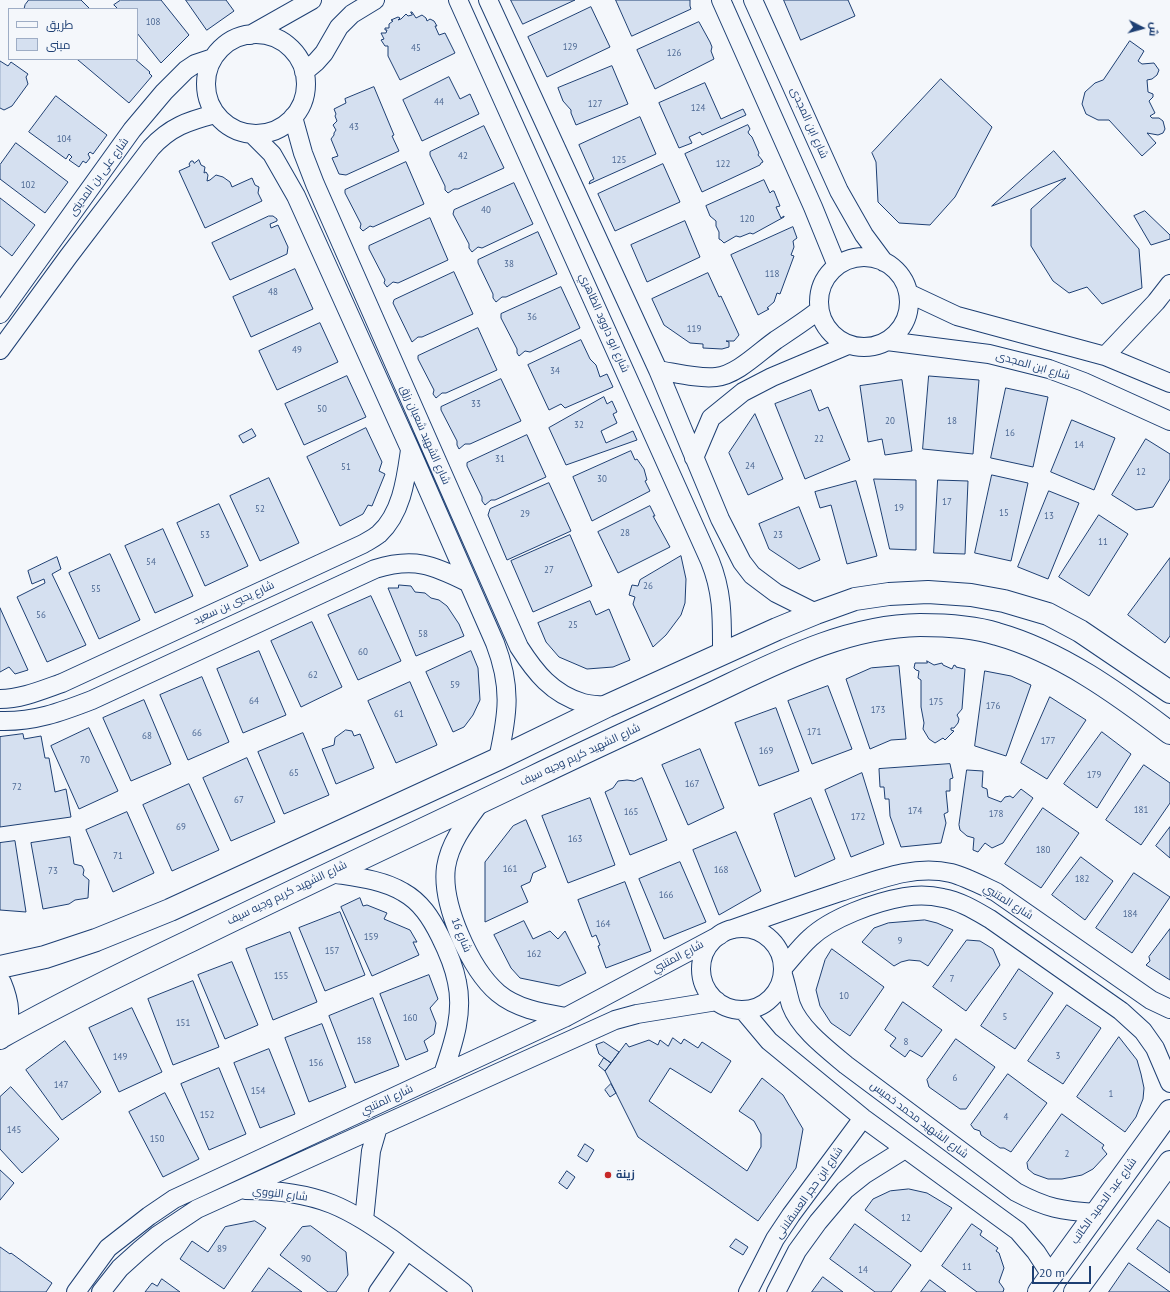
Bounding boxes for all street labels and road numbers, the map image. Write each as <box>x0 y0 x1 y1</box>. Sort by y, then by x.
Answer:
street label: شارع ابن المجدى <box>787 85 831 161</box>
street label: شارع على بن المدينى <box>66 135 132 219</box>
street label: شارع ابو داوود الظاهري <box>576 271 632 375</box>
street label: شارع ابن المجدى <box>994 349 1072 383</box>
street label: شارع الشهيد شعبان رزق <box>397 383 453 487</box>
street label: شارع يحيي بن سعيد <box>191 578 277 628</box>
street label: شارع الشهيد كريم وجيه سيف <box>518 721 642 789</box>
street label: شارع الشهيد كريم وجيه سيف <box>225 858 349 928</box>
street label: شارع المتنبي <box>981 881 1035 923</box>
street label: شارع 16 <box>448 916 474 954</box>
street label: شارع المتنبي <box>650 938 706 976</box>
street label: شارع الشهيد محمد خميس <box>867 1079 971 1161</box>
street label: شارع المتنبي <box>359 1082 415 1118</box>
street label: شارع ابن حجر العسقلانى <box>772 1144 846 1242</box>
street label: شارع عبد الحميد الكاتب <box>1068 1155 1140 1247</box>
street label: شارع النووي <box>252 1184 308 1204</box>

